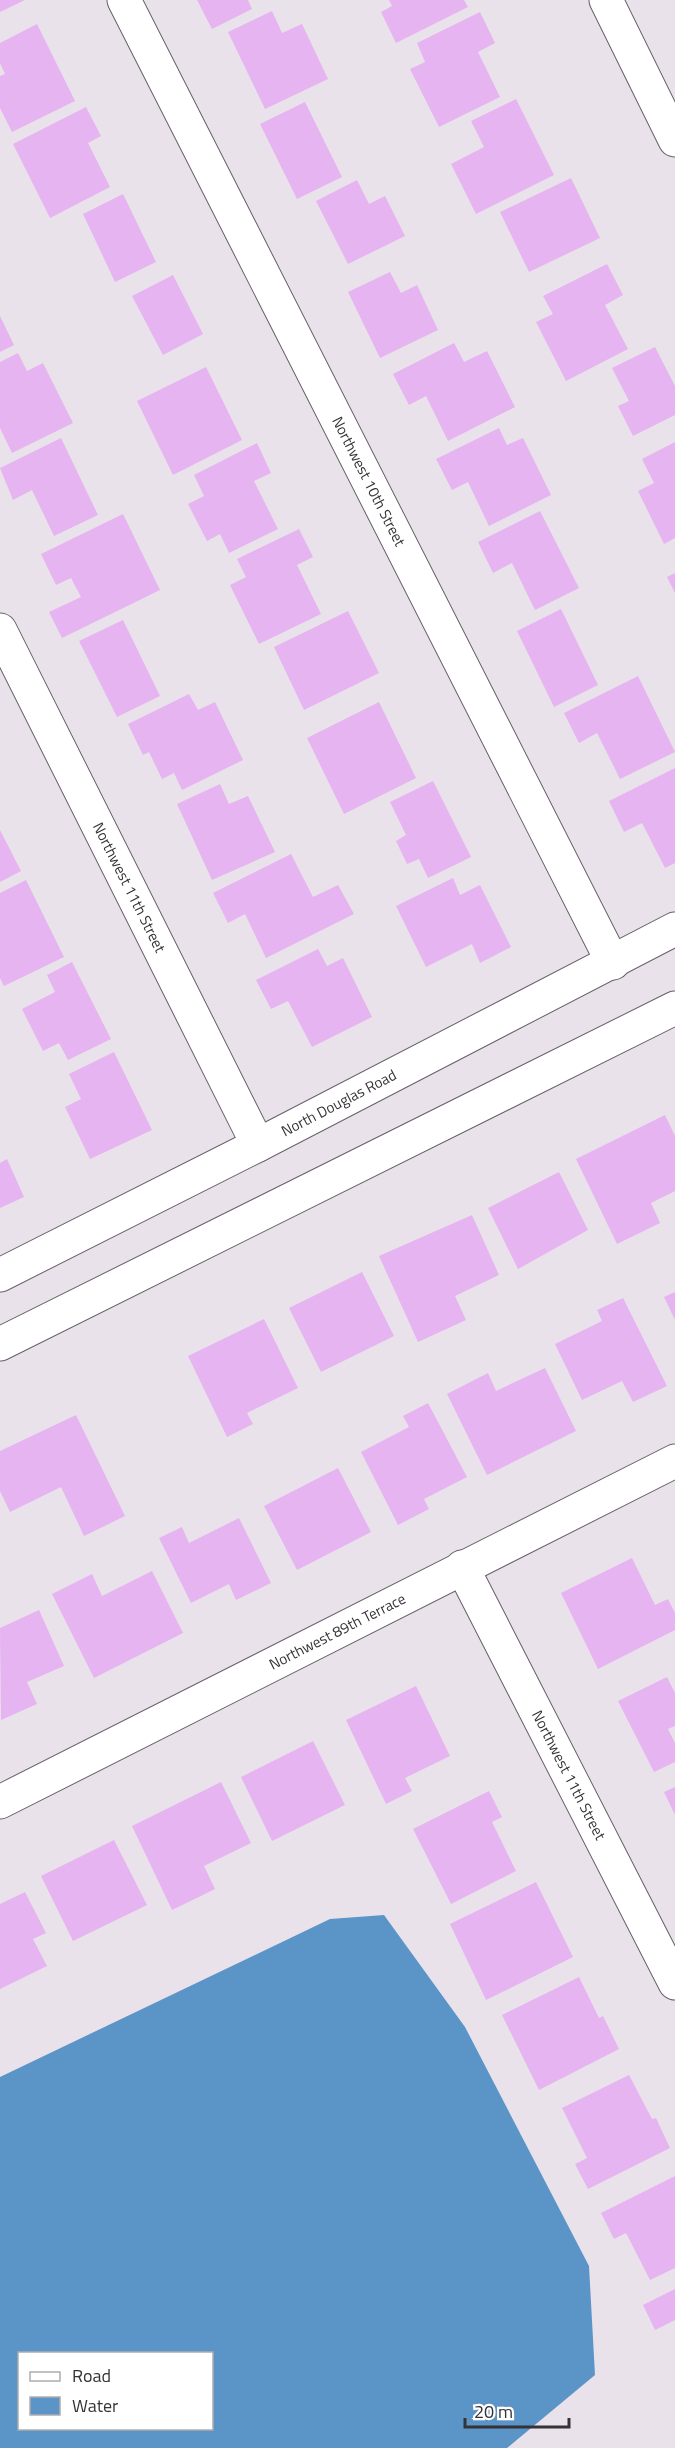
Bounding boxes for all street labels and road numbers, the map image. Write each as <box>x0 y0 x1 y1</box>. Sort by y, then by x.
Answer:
street label: Northwest 10th Street <box>326 412 412 551</box>
street label: Northwest 11th Street <box>87 818 172 957</box>
street label: North Douglas Road <box>277 1063 400 1142</box>
street label: Northwest 89th Terrace <box>265 1587 410 1675</box>
street label: Northwest 11th Street <box>526 1706 612 1845</box>

